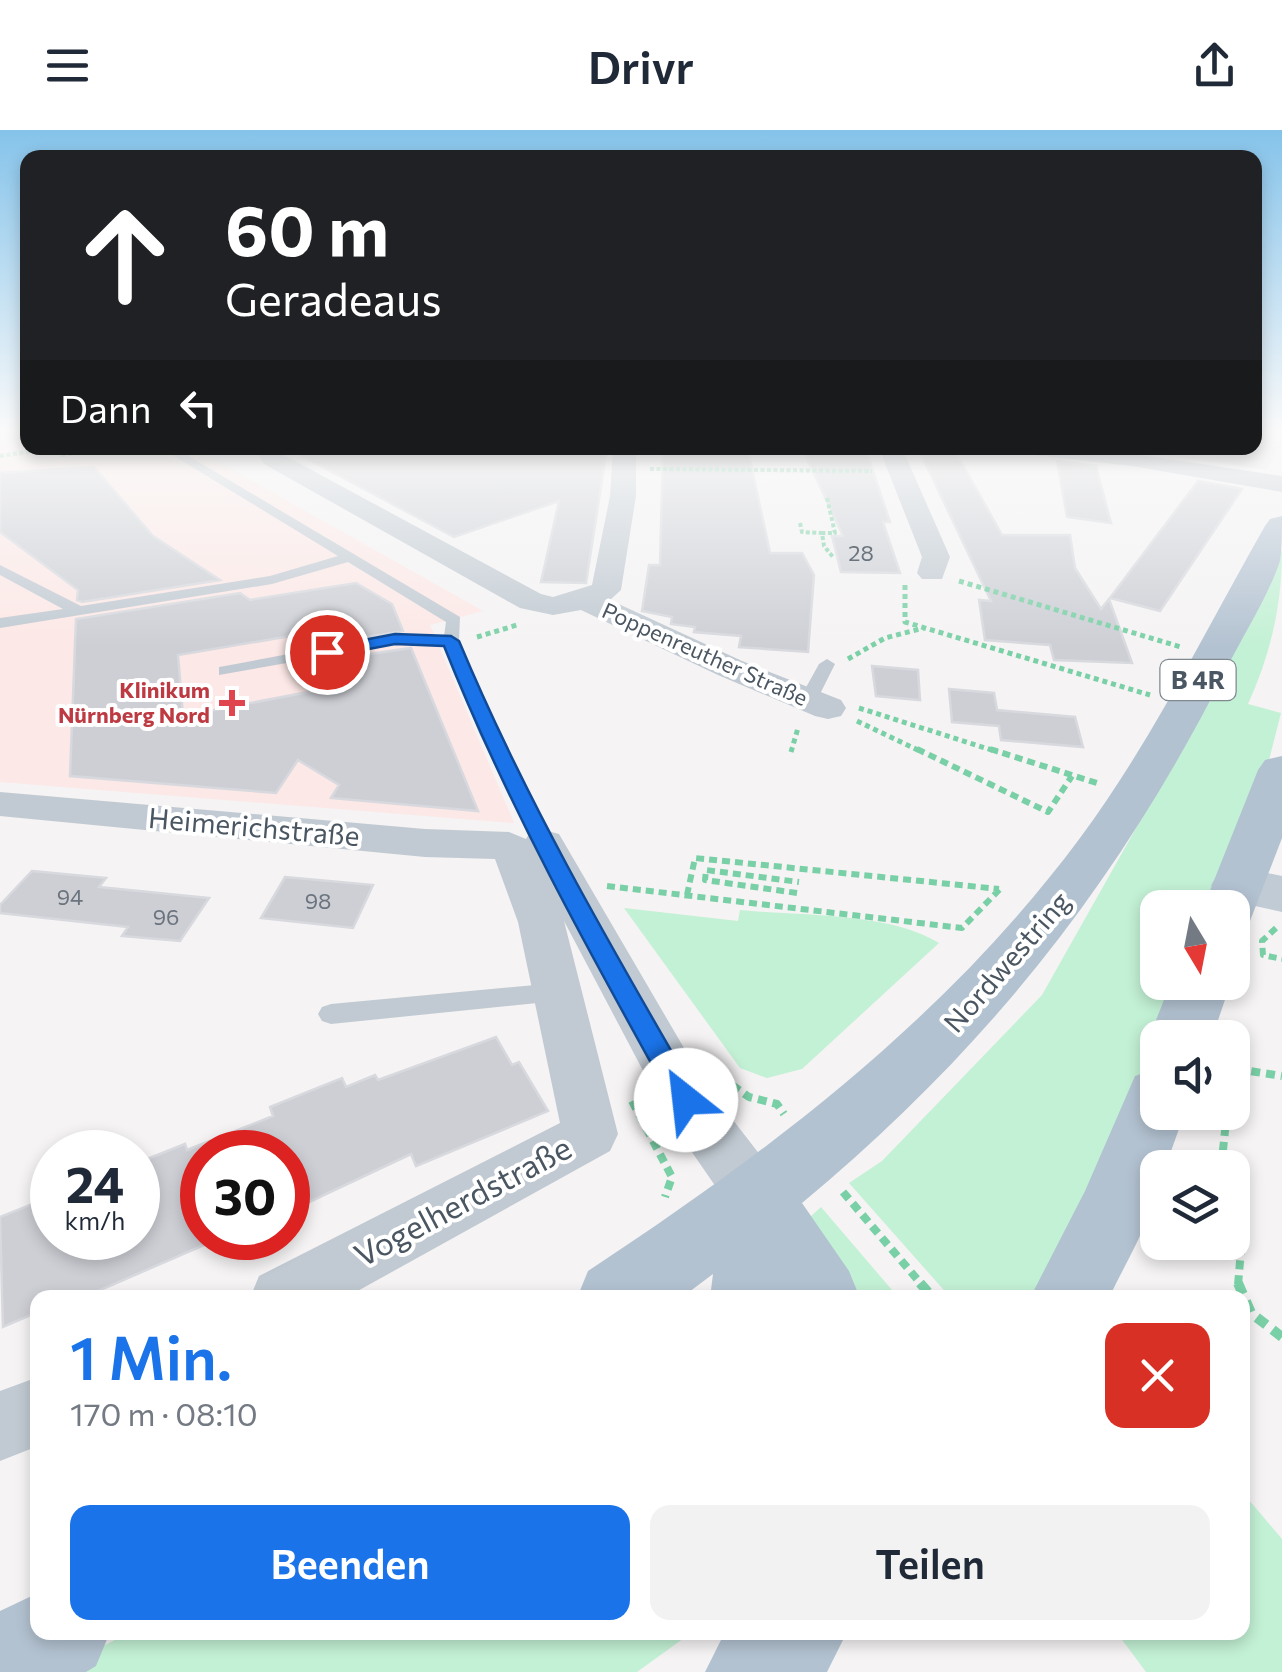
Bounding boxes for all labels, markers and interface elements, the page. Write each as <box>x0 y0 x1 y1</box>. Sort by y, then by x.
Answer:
icon: menu <box>40 38 95 93</box>
text: Drivr <box>588 38 694 93</box>
icon: share <box>1187 38 1242 93</box>
text: 60 m <box>225 185 389 270</box>
icon: ahead <box>60 190 190 320</box>
text: Geradeaus <box>225 270 442 325</box>
icon: left <box>171 380 226 435</box>
text: Dann <box>60 384 151 431</box>
house number: 28 <box>848 539 874 566</box>
street label: Poppenreuther Straße <box>598 596 812 711</box>
pin <box>285 610 370 695</box>
icon: arrive <box>300 625 355 680</box>
road number: B 4R <box>1160 660 1236 700</box>
place label: Klinikum Nürnberg Nord <box>58 676 210 728</box>
marker: Klinikum Nürnberg Nord <box>219 690 245 716</box>
street label: Heimerichstraße <box>147 800 361 852</box>
house number: 94 <box>57 883 83 910</box>
street label: Nordwestring <box>936 884 1077 1039</box>
house number: 98 <box>305 887 331 914</box>
north arrow <box>1140 890 1250 1000</box>
map controls <box>1140 890 1250 1260</box>
house number: 96 <box>153 903 179 930</box>
button: sound <box>1140 1020 1250 1130</box>
position arrow <box>634 1048 738 1152</box>
street label: Vogelherdstraße <box>347 1126 577 1274</box>
speed limit sign: 30 <box>180 1130 310 1260</box>
button: layers <box>1140 1150 1250 1260</box>
text: 24 <box>66 1152 124 1213</box>
text: km/h <box>65 1205 125 1235</box>
text: 1 Min. <box>70 1319 232 1392</box>
button: close <box>1105 1323 1210 1428</box>
text: 170 m · 08:10 <box>70 1393 258 1433</box>
button: Beenden <box>70 1505 630 1620</box>
button: Teilen <box>650 1505 1210 1620</box>

